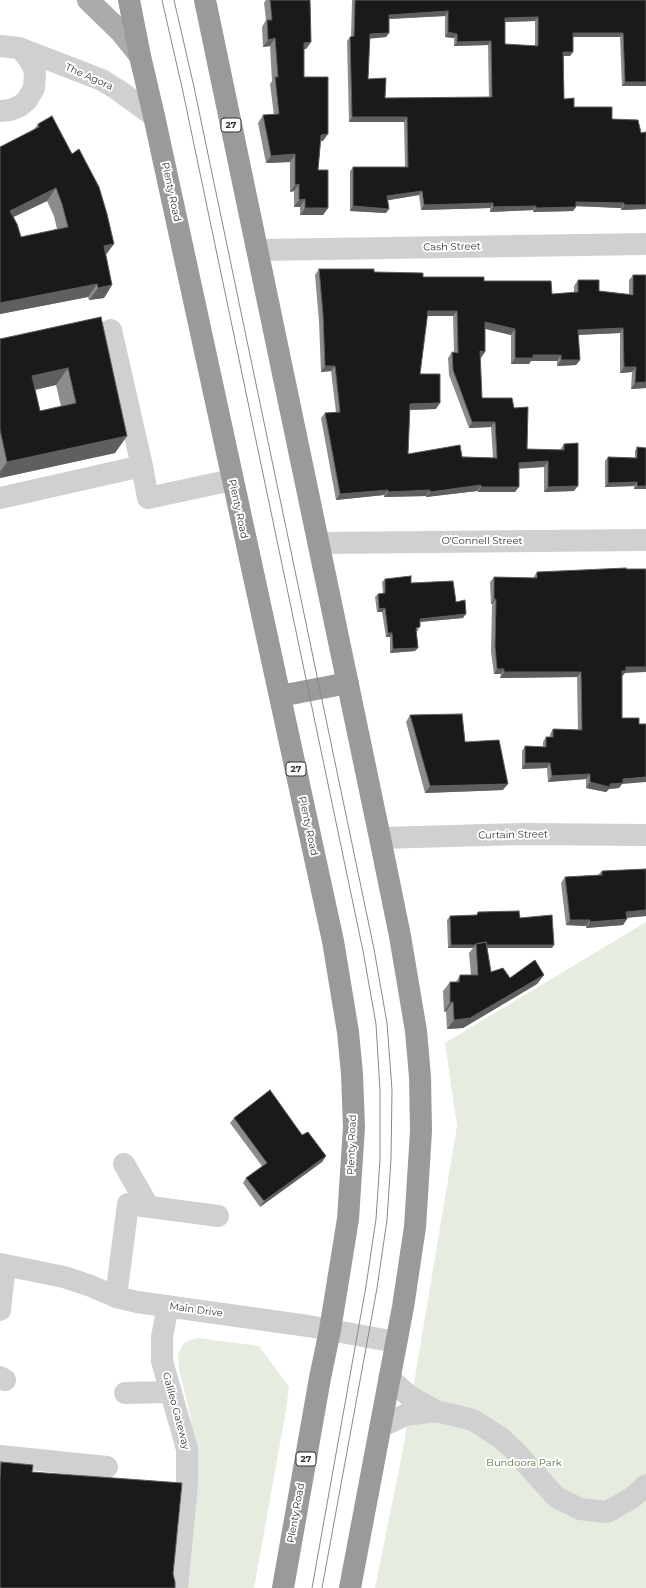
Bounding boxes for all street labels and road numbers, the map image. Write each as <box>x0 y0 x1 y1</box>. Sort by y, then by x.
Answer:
street label: The Agora <box>63 61 115 93</box>
road number: 27 <box>221 118 241 132</box>
street label: Plenty Road <box>159 161 183 223</box>
street label: Cash Street <box>423 240 481 254</box>
street label: Plenty Road <box>226 478 250 540</box>
street label: O'Connell Street <box>442 535 522 547</box>
road number: 27 <box>286 762 306 776</box>
street label: Plenty Road <box>296 795 320 857</box>
street label: Curtain Street <box>478 828 548 842</box>
street label: Plenty Road <box>345 1115 359 1175</box>
street label: Main Drive <box>169 1300 223 1320</box>
street label: Galileo Gateway <box>160 1371 192 1451</box>
road number: 27 <box>296 1452 316 1466</box>
street label: Plenty Road <box>285 1482 307 1544</box>

